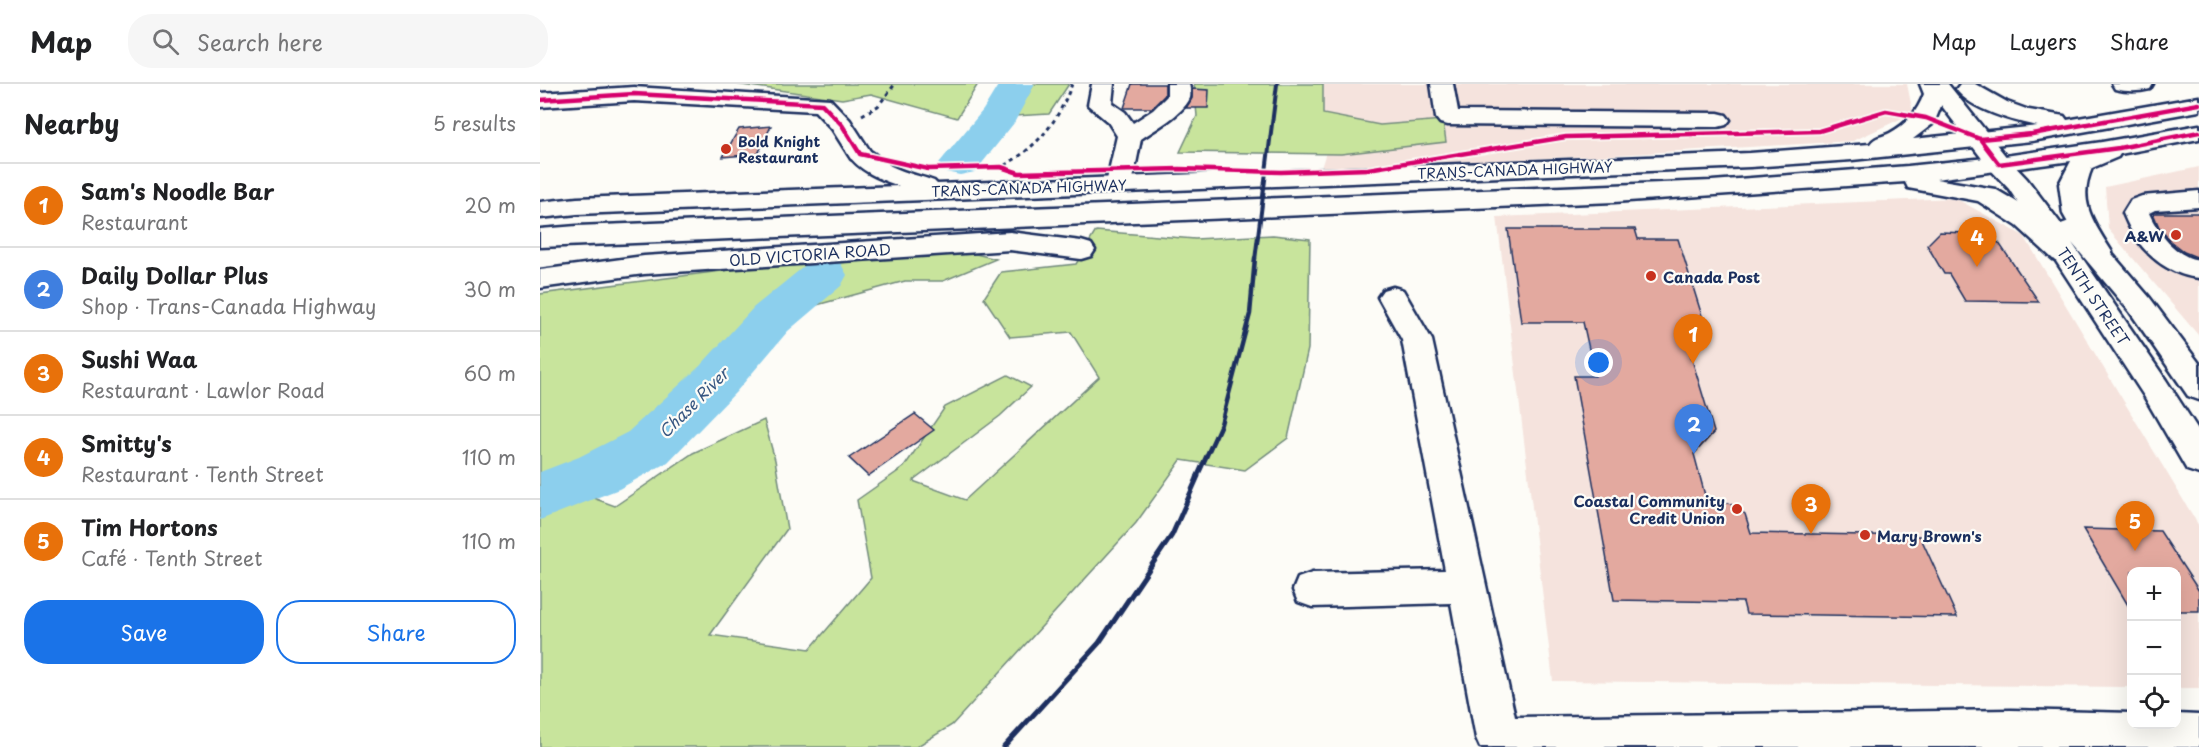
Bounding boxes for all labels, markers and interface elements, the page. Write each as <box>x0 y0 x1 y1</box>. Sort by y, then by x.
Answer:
search box <box>128 14 548 68</box>
text: Map <box>30 20 92 63</box>
icon: search <box>149 25 182 58</box>
text: Search here <box>197 25 323 58</box>
text: Map <box>1932 25 1976 57</box>
text: Layers <box>2009 25 2077 57</box>
text: Share <box>2110 25 2169 57</box>
text: Nearby <box>24 104 119 143</box>
text: 5 results <box>433 108 516 138</box>
place label: Bold Knight Restaurant <box>738 131 820 168</box>
marker: Bold Knight Restaurant <box>719 142 733 156</box>
street label: TRANS-CANADA HIGHWAY <box>1417 156 1613 184</box>
text: Sam's Noodle Bar <box>81 174 274 207</box>
street label: TRANS-CANADA HIGHWAY <box>931 174 1127 202</box>
text: 1 <box>39 190 48 220</box>
text: 20 m <box>464 190 516 220</box>
text: Restaurant <box>81 207 188 237</box>
pin: 4 <box>1958 218 1996 267</box>
place label: A&W <box>2125 224 2164 247</box>
marker: A&W <box>2169 228 2183 242</box>
street label: OLD VICTORIA ROAD <box>728 237 892 271</box>
street label: TENTH STREET <box>2052 242 2136 351</box>
text: Daily Dollar Plus <box>81 258 268 291</box>
place label: Canada Post <box>1663 265 1760 288</box>
marker: Canada Post <box>1644 269 1658 283</box>
text: 2 <box>36 274 51 304</box>
text: 30 m <box>463 274 516 304</box>
text: Shop · Trans-Canada Highway <box>81 291 376 321</box>
pin: 1 <box>1674 314 1712 364</box>
text: Sushi Waa <box>81 342 198 375</box>
your location <box>1584 348 1613 377</box>
text: 3 <box>37 358 50 388</box>
text: 60 m <box>464 358 516 388</box>
water label: Chase River <box>653 360 735 442</box>
text: Restaurant · Lawlor Road <box>81 375 325 405</box>
pin: 2 <box>1674 404 1714 454</box>
text: Smitty's <box>81 426 172 459</box>
text: 4 <box>37 442 50 472</box>
text: 110 m <box>462 442 516 472</box>
text: Restaurant · Tenth Street <box>81 459 324 489</box>
pin: 3 <box>1792 484 1830 534</box>
place label: Coastal Community Credit Union <box>1573 489 1725 529</box>
marker: Coastal Community Credit Union <box>1730 502 1744 516</box>
pin: 5 <box>2116 502 2154 551</box>
text: Tim Hortons <box>81 510 218 543</box>
place label: Mary Brown's <box>1877 524 1982 547</box>
text: 5 <box>37 526 50 556</box>
text: 110 m <box>462 526 516 556</box>
marker: Mary Brown's <box>1858 528 1872 542</box>
text: Café · Tenth Street <box>81 543 262 573</box>
map controls <box>2127 567 2181 729</box>
button: + <box>2127 567 2181 621</box>
button: Save <box>24 600 264 664</box>
button: Share <box>276 600 516 664</box>
button: − <box>2127 621 2181 675</box>
button: locate <box>2127 675 2181 729</box>

